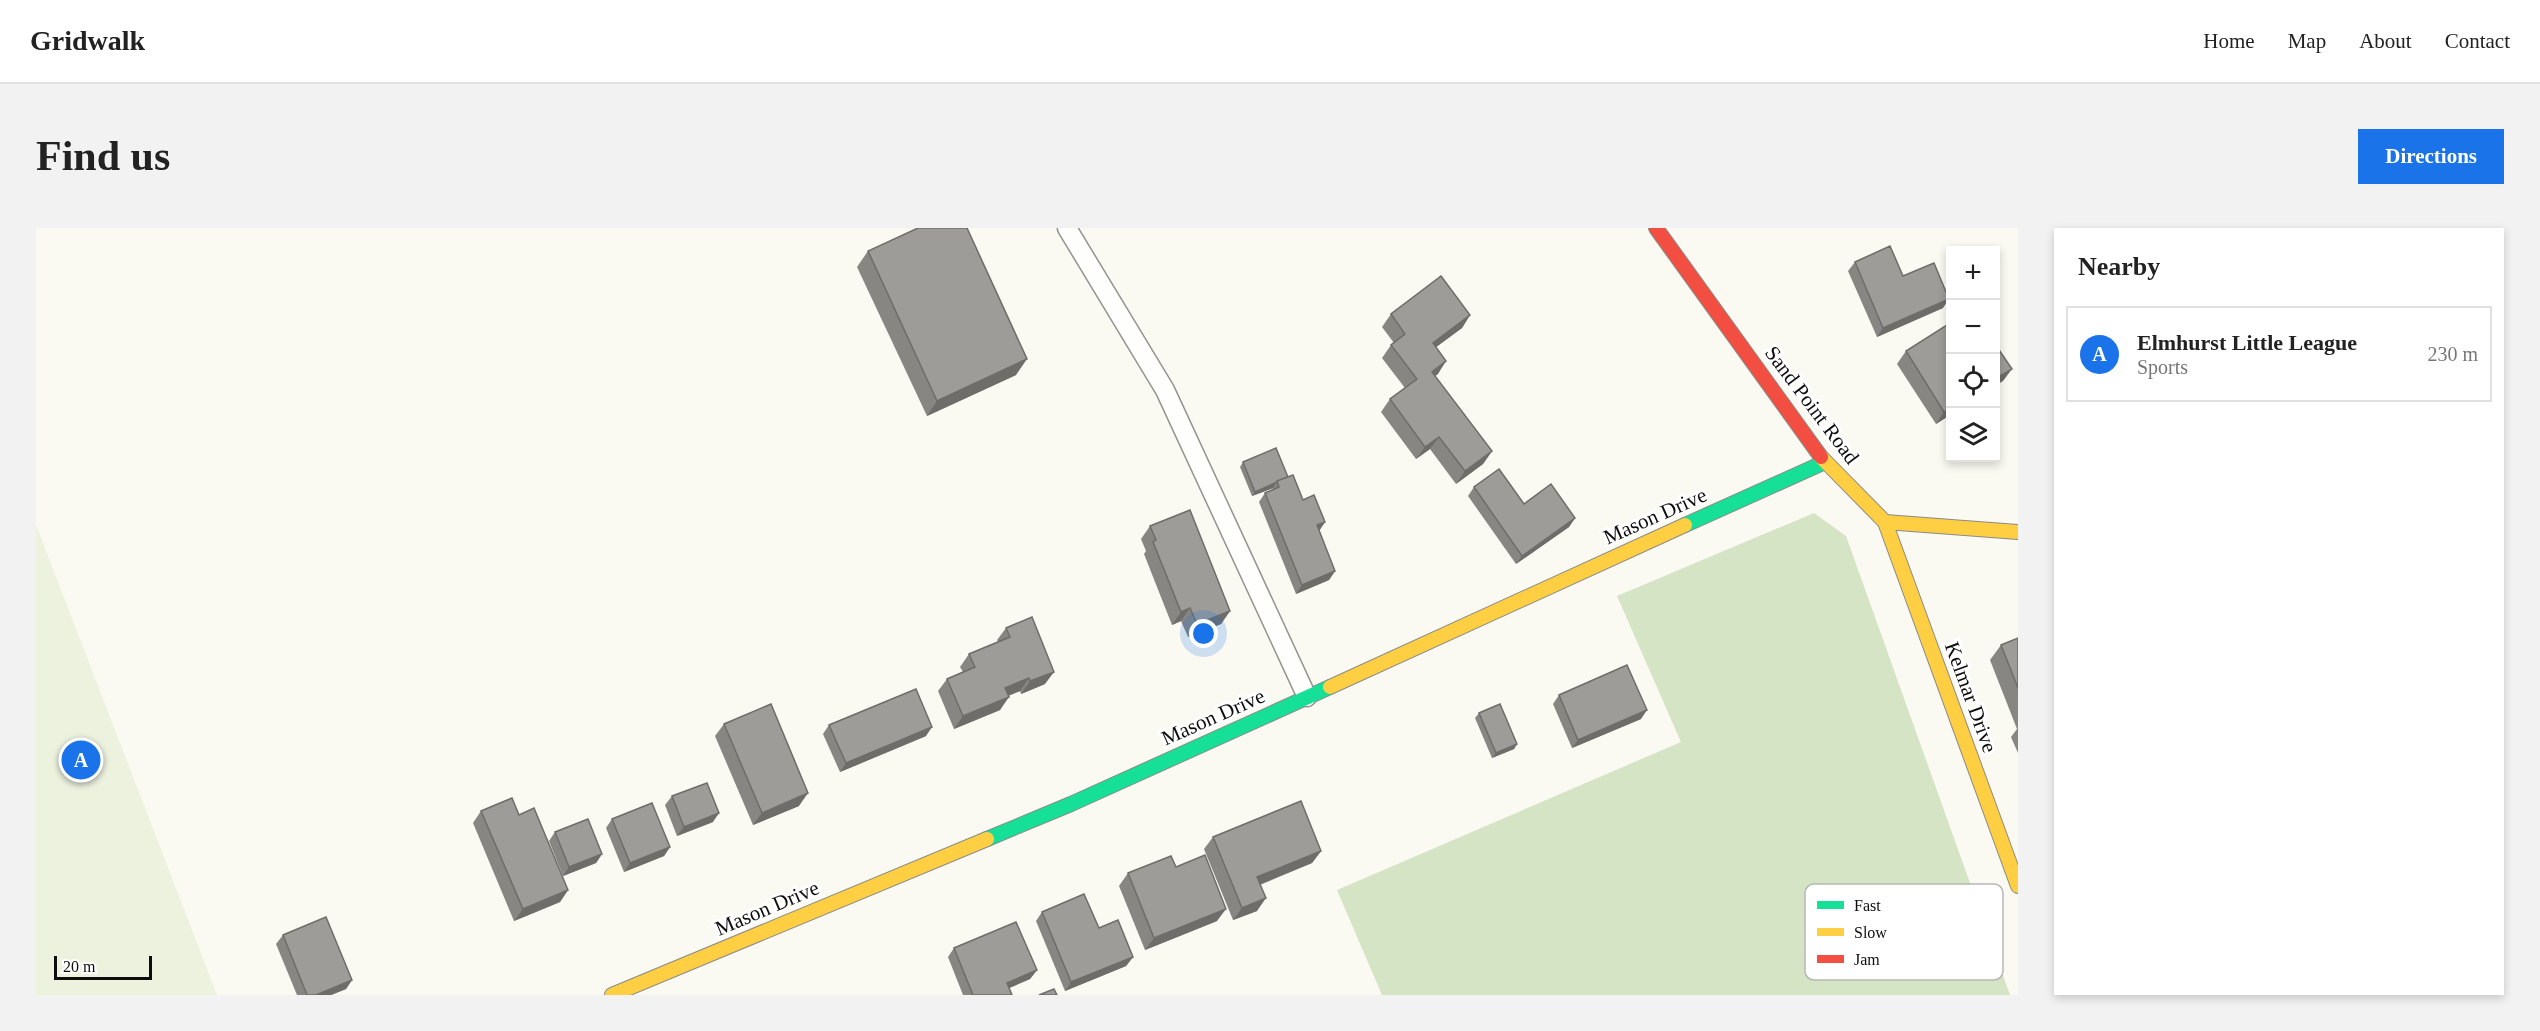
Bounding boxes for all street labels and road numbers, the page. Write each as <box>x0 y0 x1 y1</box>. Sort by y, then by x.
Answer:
street label: Sand Point Road <box>1760 341 1864 469</box>
street label: Mason Drive <box>1600 483 1710 549</box>
street label: Kelmar Drive <box>1940 638 2002 756</box>
street label: Mason Drive <box>1158 684 1268 750</box>
street label: Mason Drive <box>712 875 822 941</box>

